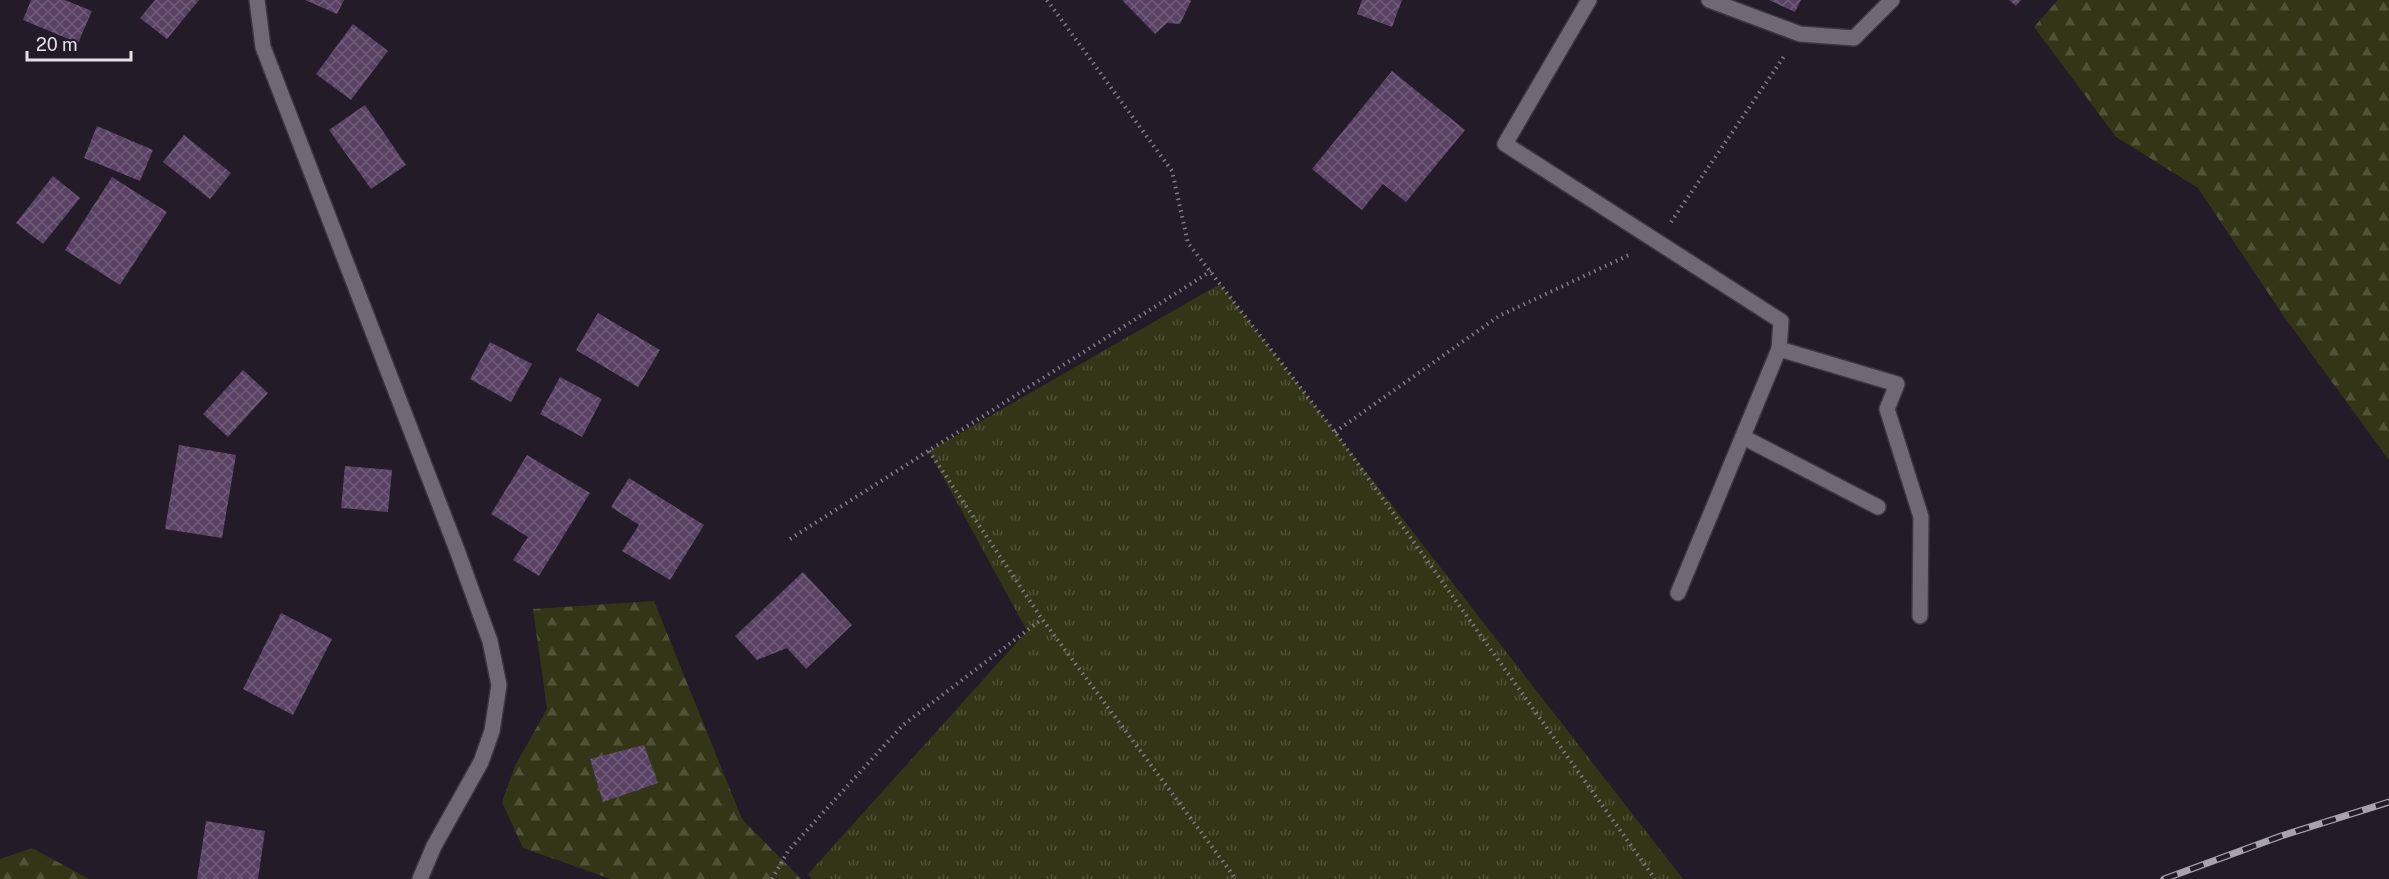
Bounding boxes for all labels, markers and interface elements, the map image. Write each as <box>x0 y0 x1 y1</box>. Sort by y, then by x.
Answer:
scale bar <box>27 24 130 62</box>
text: 20 m <box>36 34 78 55</box>

